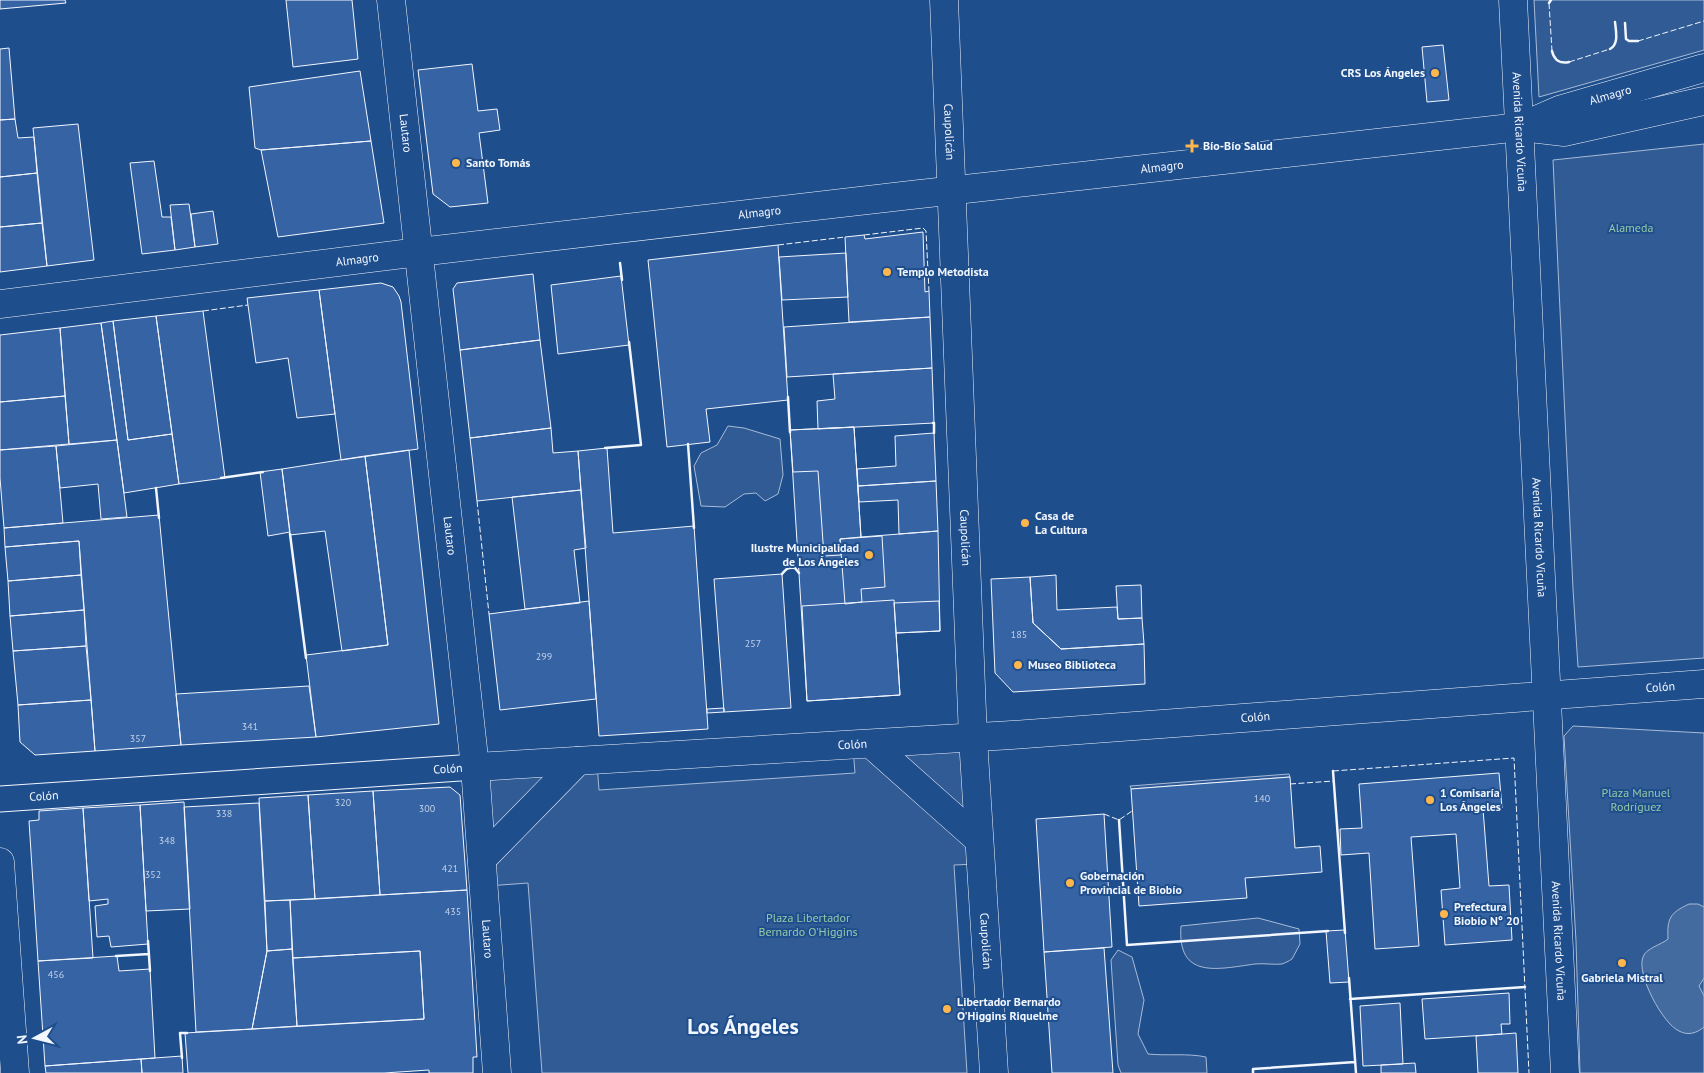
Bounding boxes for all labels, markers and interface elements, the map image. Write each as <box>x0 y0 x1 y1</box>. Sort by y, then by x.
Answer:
place label: CRS Los Ángeles <box>1341 65 1425 80</box>
marker: CRS Los Ángeles <box>1429 67 1441 79</box>
street label: Avenida Ricardo Vicuña <box>1509 72 1530 192</box>
street label: Almagro <box>1587 81 1633 108</box>
street label: Caupolicán <box>941 103 958 161</box>
street label: Lautaro <box>397 113 416 153</box>
place label: Bío-Bío Salud <box>1203 138 1273 153</box>
marker: Bío-Bío Salud <box>1185 139 1199 153</box>
place label: Santo Tomás <box>466 155 530 170</box>
marker: Santo Tomás <box>450 157 462 169</box>
street label: Almagro <box>1140 157 1184 176</box>
street label: Almagro <box>737 202 782 222</box>
park label: Alameda <box>1609 220 1653 235</box>
street label: Almagro <box>335 249 380 269</box>
place label: Templo Metodista <box>897 264 989 279</box>
marker: Templo Metodista <box>881 266 893 278</box>
street label: Avenida Ricardo Vicuña <box>1529 477 1550 598</box>
place label: Casa de La Cultura <box>1035 508 1087 537</box>
street label: Caupolicán <box>957 509 974 566</box>
street label: Lautaro <box>441 516 460 556</box>
marker: Casa de La Cultura <box>1019 517 1031 529</box>
place label: Ilustre Municipalidad de Los Ángeles <box>751 540 859 569</box>
marker: Ilustre Municipalidad de Los Ángeles <box>863 549 875 561</box>
house number: 185 <box>1011 628 1027 641</box>
house number: 257 <box>745 637 761 650</box>
house number: 299 <box>536 650 552 663</box>
place label: Museo Biblioteca <box>1028 657 1116 672</box>
marker: Museo Biblioteca <box>1012 659 1024 671</box>
street label: Colón <box>1645 678 1675 695</box>
street label: Colón <box>1240 708 1271 725</box>
house number: 341 <box>242 720 258 733</box>
house number: 357 <box>130 732 146 745</box>
street label: Colón <box>837 736 867 752</box>
street label: Colón <box>433 760 463 777</box>
place label: 1 Comisaría Los Ángeles <box>1440 785 1501 814</box>
park label: Plaza Manuel Rodríguez <box>1602 785 1671 814</box>
street label: Colón <box>29 787 59 804</box>
house number: 140 <box>1254 792 1271 805</box>
marker: 1 Comisaría Los Ángeles <box>1424 794 1436 806</box>
house number: 320 <box>335 796 352 809</box>
house number: 300 <box>419 802 436 815</box>
house number: 338 <box>216 807 232 820</box>
house number: 348 <box>159 834 175 847</box>
house number: 421 <box>442 862 458 875</box>
house number: 352 <box>145 868 161 881</box>
place label: Gobernación Provincial de Biobío <box>1080 868 1182 897</box>
marker: Gobernación Provincial de Biobío <box>1064 877 1076 889</box>
street label: Avenida Ricardo Vicuña <box>1549 881 1569 1001</box>
place label: Prefectura Biobío N° 20 <box>1454 899 1520 928</box>
house number: 435 <box>445 905 461 918</box>
marker: Prefectura Biobío N° 20 <box>1438 908 1450 920</box>
park label: Plaza Libertador Bernardo O'Higgins <box>758 910 858 939</box>
street label: Caupolicán <box>977 912 995 970</box>
street label: Lautaro <box>479 919 497 959</box>
marker: Gabriela Mistral <box>1616 957 1628 969</box>
house number: 456 <box>48 968 64 981</box>
place label: Gabriela Mistral <box>1581 970 1663 985</box>
place label: Libertador Bernardo O'Higgins Riquelme <box>957 994 1061 1023</box>
marker: Libertador Bernardo O'Higgins Riquelme <box>941 1003 953 1015</box>
district label: Los Ángeles <box>687 1012 799 1040</box>
north arrow <box>10 1013 60 1063</box>
text: N <box>13 1034 32 1045</box>

